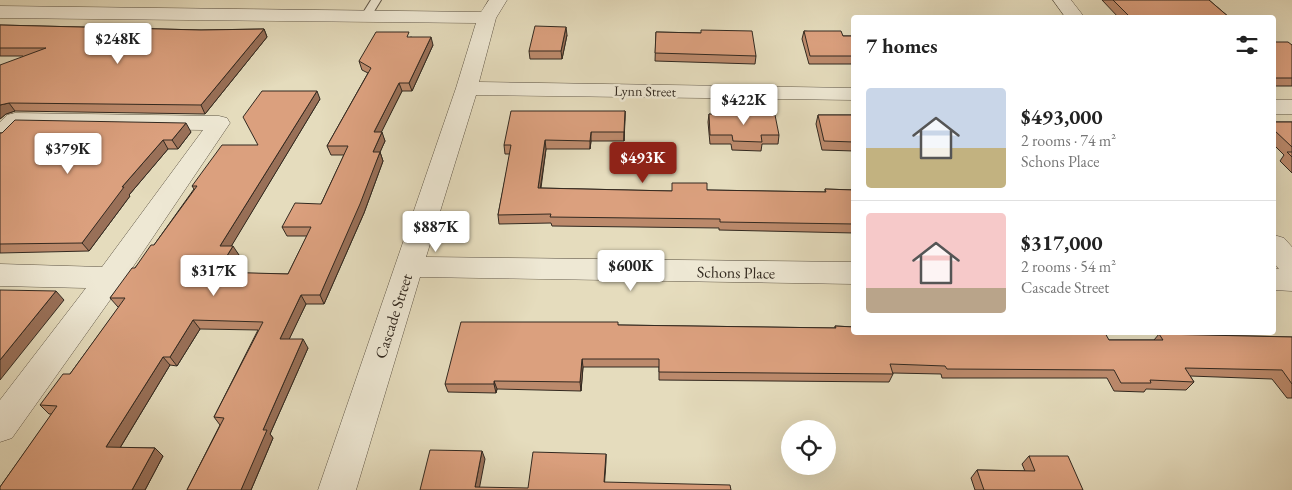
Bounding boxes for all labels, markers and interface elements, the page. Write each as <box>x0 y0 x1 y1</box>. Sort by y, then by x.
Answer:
pin: $248K <box>83 22 153 65</box>
text: $248K <box>96 28 140 49</box>
icon: filters <box>1233 31 1261 59</box>
text: 7 homes <box>866 32 938 59</box>
street label: Lynn Street <box>614 81 677 101</box>
pin: $422K <box>709 84 779 126</box>
text: $422K <box>722 89 766 110</box>
text: $493,000 <box>1021 103 1103 130</box>
icon: home <box>906 108 966 168</box>
text: 2 rooms · 74 m² <box>1021 130 1116 151</box>
pin: $379K <box>33 132 103 175</box>
text: $379K <box>46 138 90 159</box>
pin: $493K <box>608 142 678 184</box>
text: $493K <box>621 147 665 168</box>
text: Schons Place <box>1021 151 1099 172</box>
pin: $887K <box>401 210 471 253</box>
text: $887K <box>414 216 458 237</box>
text: $317,000 <box>1021 229 1103 256</box>
icon: home <box>906 233 966 293</box>
pin: $600K <box>596 250 666 292</box>
pin: $317K <box>179 254 249 297</box>
text: $600K <box>609 255 653 276</box>
text: 2 rooms · 54 m² <box>1021 256 1116 277</box>
text: $317K <box>192 260 236 281</box>
street label: Schons Place <box>697 261 775 284</box>
street label: Cascade Street <box>370 271 417 361</box>
text: Cascade Street <box>1021 277 1109 298</box>
map controls <box>781 420 836 475</box>
button: locate <box>781 420 836 475</box>

